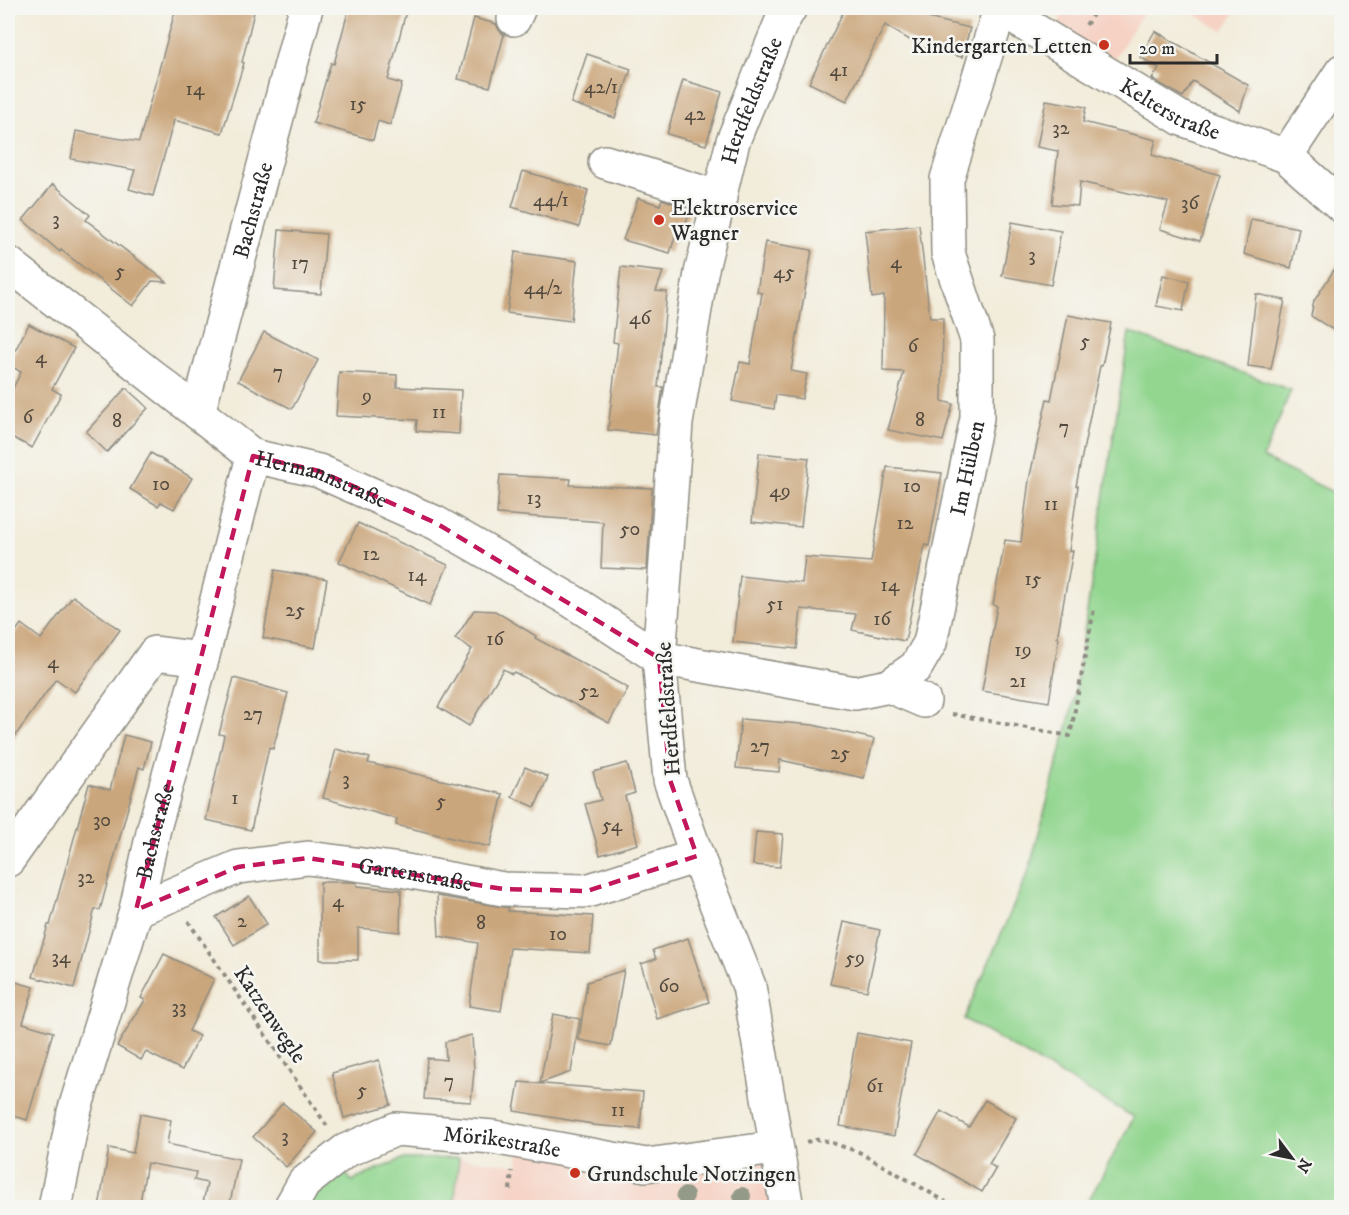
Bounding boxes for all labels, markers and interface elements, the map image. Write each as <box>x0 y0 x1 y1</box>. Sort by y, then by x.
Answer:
scale bar <box>1130 27 1217 65</box>
street label: Herdfeldstraße <box>716 33 789 167</box>
place label: Kindergarten Letten <box>911 33 1092 60</box>
marker: Kindergarten Letten <box>1097 38 1111 52</box>
text: 20 m <box>1139 38 1175 60</box>
house number: 41 <box>830 58 848 83</box>
street label: Kelterstraße <box>1115 73 1224 147</box>
house number: 42/1 <box>584 75 618 100</box>
house number: 14 <box>186 77 205 102</box>
house number: 15 <box>349 92 367 117</box>
house number: 42 <box>684 102 706 127</box>
house number: 32 <box>1052 116 1070 141</box>
street label: Bachstraße <box>228 159 279 262</box>
house number: 44/1 <box>533 188 569 213</box>
house number: 36 <box>1181 191 1200 216</box>
place label: Elektroservice Wagner <box>670 195 798 247</box>
house number: 3 <box>52 207 60 232</box>
marker: Elektroservice Wagner <box>652 213 666 227</box>
house number: 3 <box>1028 243 1036 268</box>
house number: 4 <box>890 250 902 275</box>
house number: 17 <box>291 251 309 276</box>
house number: 5 <box>115 259 125 284</box>
house number: 45 <box>773 260 795 285</box>
house number: 44/2 <box>524 276 562 301</box>
house number: 46 <box>629 306 652 331</box>
house number: 5 <box>1080 329 1090 354</box>
house number: 6 <box>908 334 919 359</box>
house number: 4 <box>35 345 47 370</box>
house number: 7 <box>273 360 283 385</box>
house number: 9 <box>361 384 372 409</box>
house number: 11 <box>432 400 446 425</box>
house number: 6 <box>23 405 34 430</box>
house number: 8 <box>915 408 925 433</box>
house number: 8 <box>112 409 122 434</box>
house number: 7 <box>1059 415 1069 440</box>
street label: Im Hülben <box>945 418 991 518</box>
street label: Hermannstraße <box>252 445 391 515</box>
house number: 10 <box>152 472 170 497</box>
house number: 10 <box>903 474 921 499</box>
house number: 49 <box>769 479 791 504</box>
house number: 13 <box>527 486 541 511</box>
house number: 11 <box>1044 492 1058 517</box>
house number: 12 <box>896 511 914 536</box>
house number: 50 <box>620 517 640 542</box>
house number: 12 <box>362 542 380 567</box>
house number: 14 <box>408 563 427 588</box>
house number: 15 <box>1024 567 1042 592</box>
house number: 14 <box>881 573 900 598</box>
house number: 51 <box>766 592 784 617</box>
house number: 25 <box>285 598 305 623</box>
house number: 16 <box>873 607 891 632</box>
house number: 16 <box>486 627 504 652</box>
house number: 19 <box>1014 638 1032 663</box>
street label: Herdfeldstraße <box>650 641 687 777</box>
house number: 4 <box>47 650 59 675</box>
house number: 21 <box>1009 669 1027 694</box>
house number: 52 <box>579 679 599 704</box>
house number: 27 <box>243 702 263 727</box>
house number: 27 <box>750 734 770 759</box>
house number: 25 <box>830 741 850 766</box>
house number: 3 <box>342 767 350 792</box>
street label: Bachstraße <box>131 780 181 882</box>
house number: 1 <box>231 786 239 811</box>
house number: 5 <box>436 789 446 814</box>
house number: 30 <box>93 808 111 833</box>
house number: 54 <box>602 813 623 838</box>
street label: Gartenstraße <box>357 853 474 898</box>
house number: 32 <box>77 865 95 890</box>
house number: 4 <box>332 889 344 914</box>
house number: 2 <box>237 909 247 934</box>
house number: 8 <box>476 911 486 936</box>
house number: 10 <box>549 922 567 947</box>
house number: 34 <box>52 945 71 970</box>
house number: 59 <box>845 946 865 971</box>
street label: Katzenwegle <box>227 961 312 1069</box>
house number: 60 <box>658 974 680 999</box>
house number: 33 <box>172 995 186 1020</box>
house number: 7 <box>444 1069 454 1094</box>
house number: 61 <box>866 1074 884 1099</box>
house number: 5 <box>357 1078 367 1103</box>
house number: 11 <box>611 1098 625 1123</box>
street label: Mörikestraße <box>442 1121 563 1164</box>
house number: 3 <box>281 1124 289 1149</box>
north arrow <box>1262 1128 1322 1188</box>
text: N <box>1292 1155 1316 1176</box>
place label: Grundschule Notzingen <box>587 1161 797 1188</box>
marker: Grundschule Notzingen <box>568 1166 582 1180</box>

